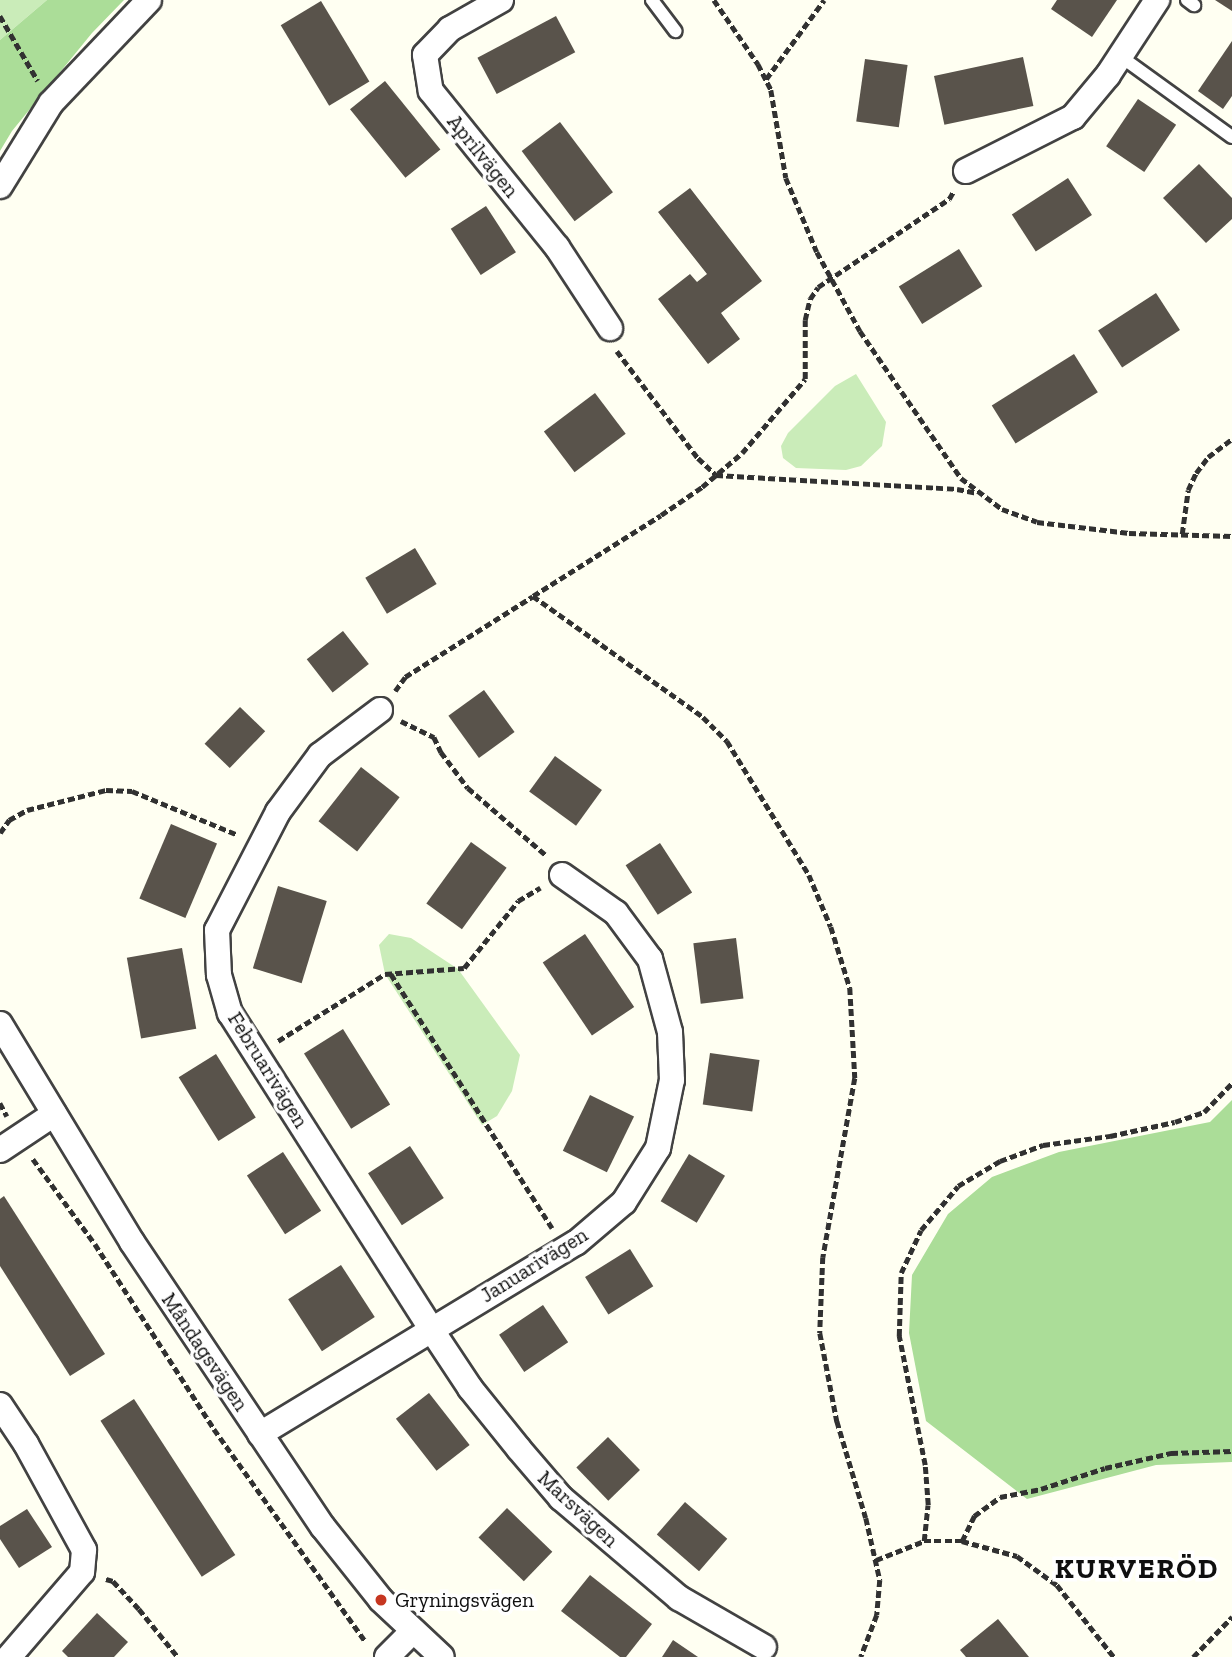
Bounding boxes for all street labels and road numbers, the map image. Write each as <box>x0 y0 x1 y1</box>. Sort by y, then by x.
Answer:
street label: Aprilvägen <box>442 109 524 203</box>
street label: Februarivägen <box>222 1007 314 1133</box>
street label: Januarivägen <box>476 1222 592 1308</box>
street label: Måndagsvägen <box>156 1288 254 1416</box>
street label: Marsvägen <box>533 1465 623 1553</box>

